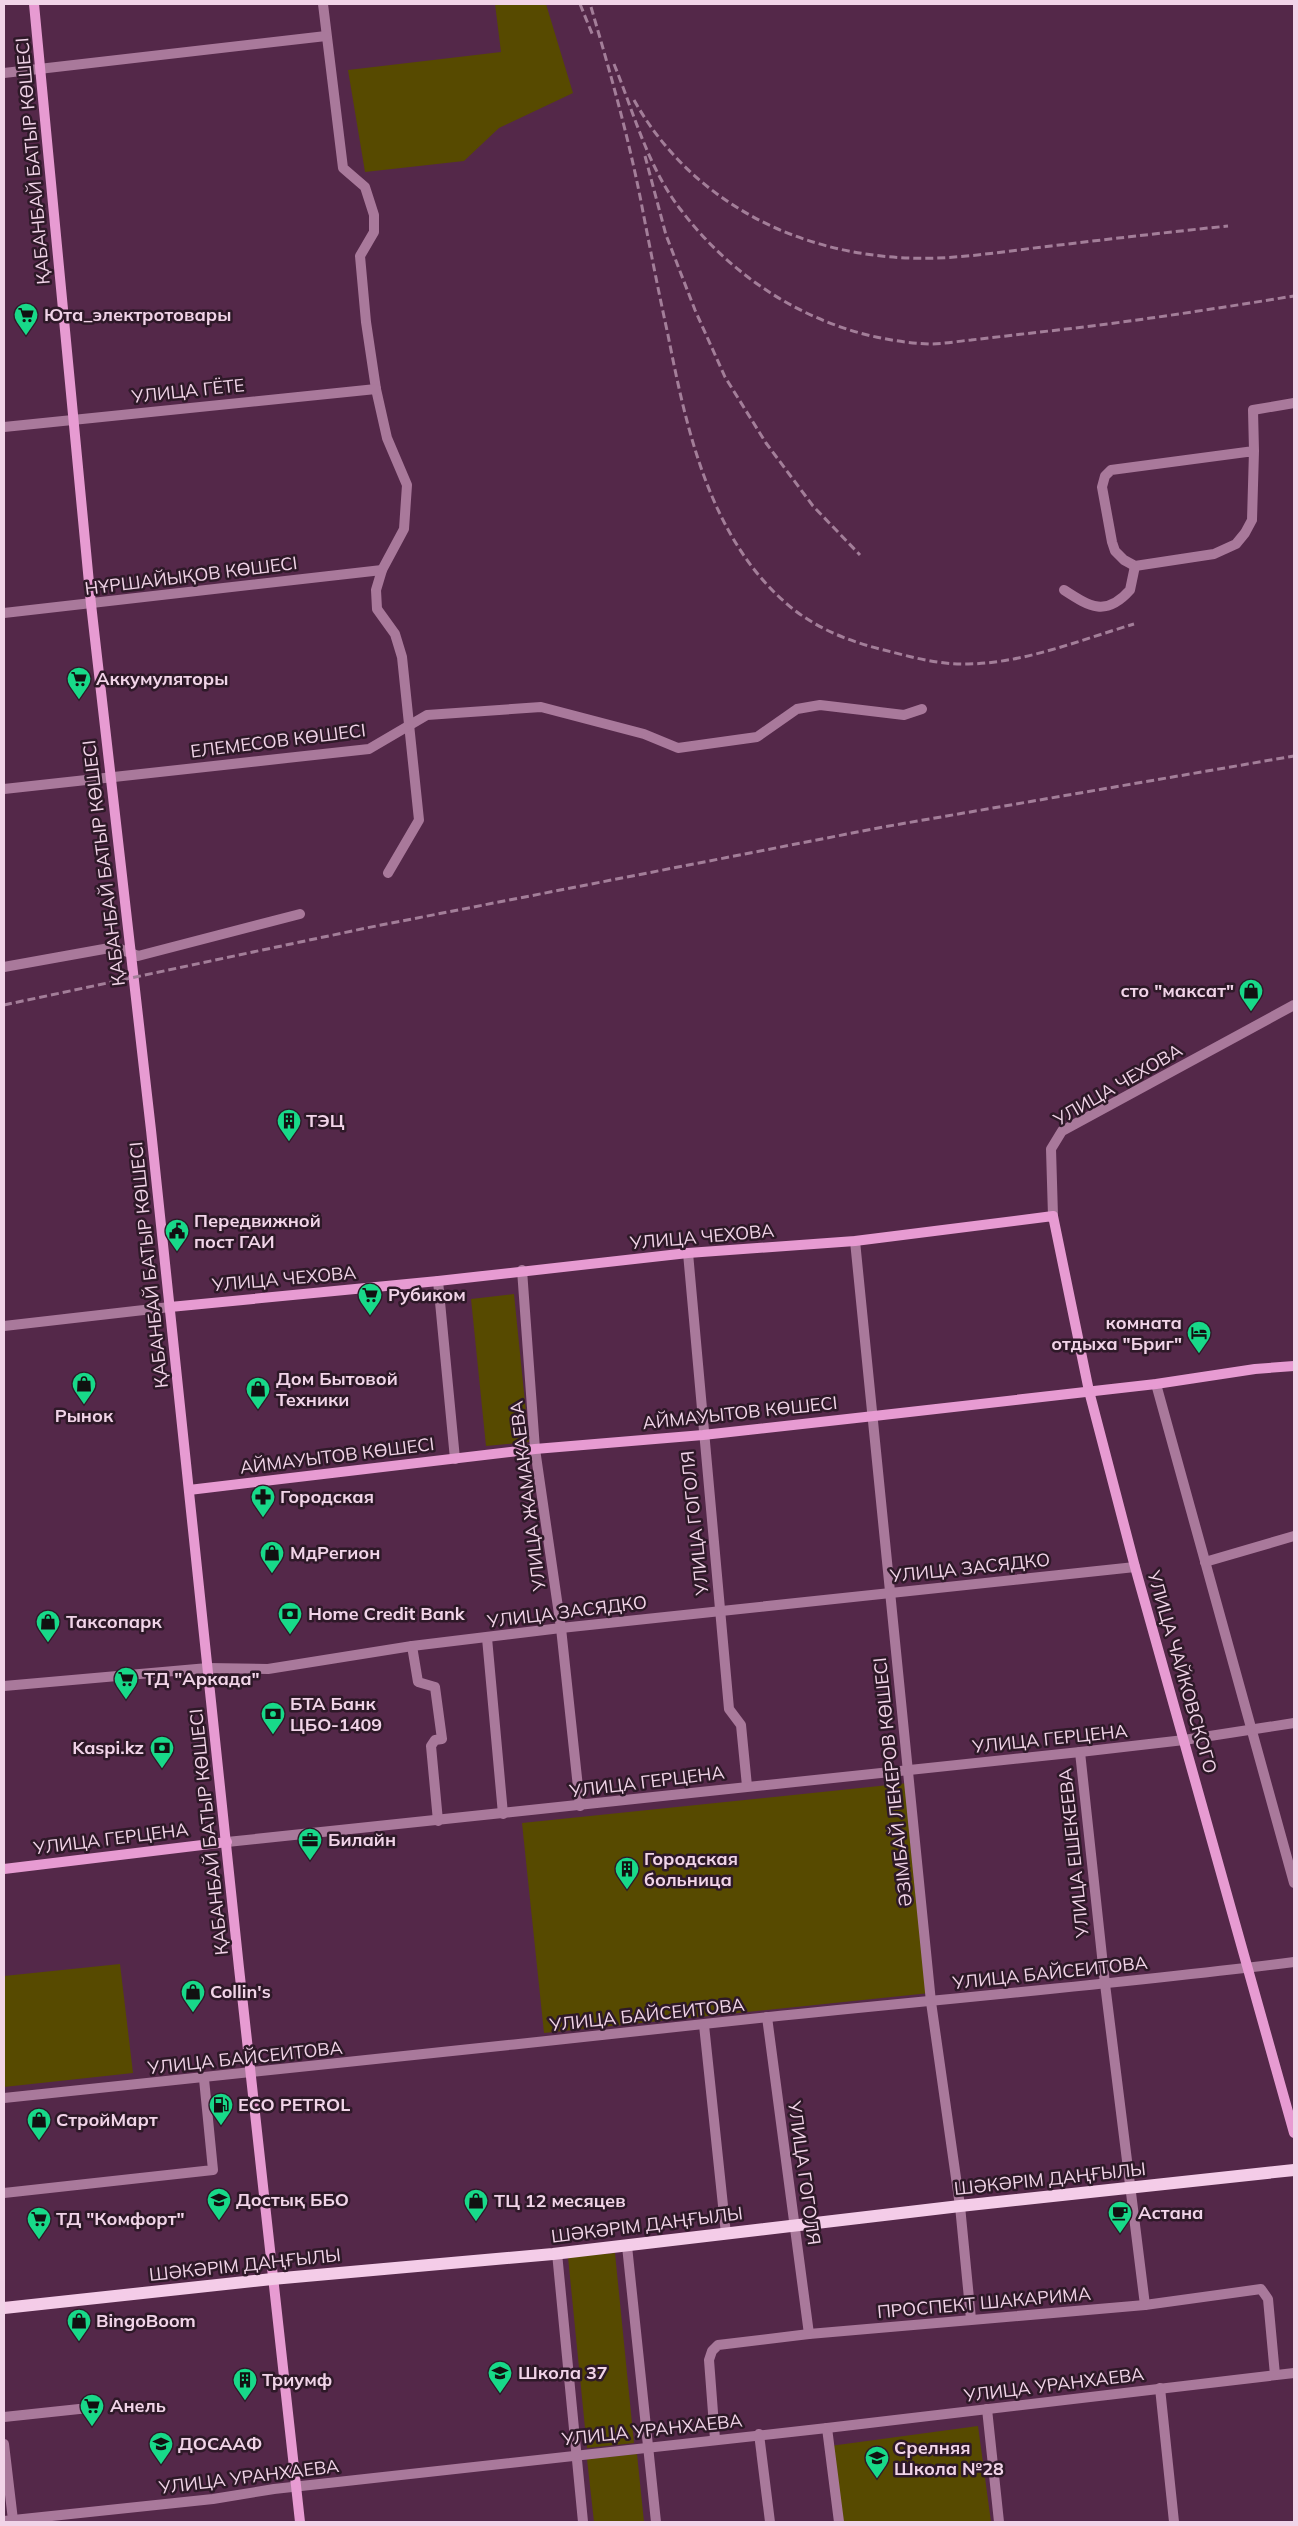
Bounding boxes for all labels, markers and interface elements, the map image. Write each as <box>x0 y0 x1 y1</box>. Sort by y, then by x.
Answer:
street label: ҚАБАНБАЙ БАТЫР КӨШЕСІ <box>10 37 55 285</box>
supermarket icon: Юта_электротовары <box>13 302 39 336</box>
place label: Юта_электротовары <box>44 303 231 326</box>
street label: УЛИЦА ГЁТЕ <box>129 373 245 408</box>
street label: НҰРШАЙЫҚОВ КӨШЕСІ <box>83 551 299 600</box>
supermarket icon: Аккумуляторы <box>66 666 92 700</box>
place label: Аккумуляторы <box>96 667 228 690</box>
street label: ЕЛЕМЕСОВ КӨШЕСІ <box>189 718 367 763</box>
street label: ҚАБАНБАЙ БАТЫР КӨШЕСІ <box>77 739 130 987</box>
shop icon: сто "максат" <box>1238 978 1264 1012</box>
place label: сто "максат" <box>1120 979 1234 1002</box>
street label: УЛИЦА ЧЕХОВА <box>1048 1038 1186 1131</box>
building icon: ТЭЦ <box>276 1108 302 1142</box>
place label: ТЭЦ <box>306 1109 345 1132</box>
street label: ҚАБАНБАЙ БАТЫР КӨШЕСІ <box>124 1141 173 1389</box>
place label: Передвижной пост ГАИ <box>194 1209 321 1253</box>
public building icon: Передвижной пост ГАИ <box>164 1218 190 1252</box>
street label: УЛИЦА ЧЕХОВА <box>628 1219 775 1254</box>
street label: УЛИЦА ЧЕХОВА <box>210 1261 357 1296</box>
supermarket icon: Рубиком <box>357 1282 383 1316</box>
place label: Рубиком <box>388 1283 466 1306</box>
place label: комната отдыха "Бриг" <box>1051 1311 1182 1355</box>
hotel icon: комната отдыха "Бриг" <box>1186 1320 1212 1354</box>
place label: Дом Бытовой Техники <box>276 1367 398 1411</box>
shop icon: Рынок <box>71 1371 97 1405</box>
shop icon: Дом Бытовой Техники <box>245 1376 271 1410</box>
street label: АЙМАУЫТОВ КӨШЕСІ <box>641 1391 838 1434</box>
street label: УЛИЦА ЖАМАКАЕВА <box>504 1400 551 1594</box>
place label: Рынок <box>55 1404 114 1427</box>
street label: АЙМАУЫТОВ КӨШЕСІ <box>238 1432 435 1479</box>
street label: УЛИЦА ГОГОЛЯ <box>675 1450 714 1597</box>
pharmacy icon: Городская <box>250 1484 276 1518</box>
place label: Городская <box>280 1485 374 1508</box>
shop icon: МдРегион <box>259 1540 285 1574</box>
place label: МдРегион <box>290 1541 380 1564</box>
street label: УЛИЦА ЗАСЯДКО <box>888 1548 1051 1587</box>
street label: УЛИЦА ЧАЙКОВСКОГО <box>1142 1567 1222 1776</box>
street label: УЛИЦА ЗАСЯДКО <box>485 1590 648 1633</box>
bank icon: Home Credit Bank <box>277 1601 303 1635</box>
place label: Home Credit Bank <box>308 1602 466 1625</box>
shop icon: Таксопарк <box>35 1609 61 1643</box>
place label: Таксопарк <box>66 1610 163 1633</box>
street label: ӘЗІМБАЙ ЛЕКЕРОВ КӨШЕСІ <box>868 1656 917 1908</box>
supermarket icon: ТД "Аркада" <box>113 1666 139 1700</box>
place label: ТД "Аркада" <box>144 1667 260 1690</box>
place label: БТА Банк ЦБО-1409 <box>290 1692 382 1736</box>
bank icon: БТА Банк ЦБО-1409 <box>260 1701 286 1735</box>
street label: ҚАБАНБАЙ БАТЫР КӨШЕСІ <box>184 1708 233 1956</box>
street label: УЛИЦА ГЕРЦЕНА <box>970 1719 1129 1758</box>
bank icon: Kaspi.kz <box>149 1735 175 1769</box>
place label: Kaspi.kz <box>72 1736 144 1759</box>
street label: УЛИЦА ГЕРЦЕНА <box>567 1761 726 1803</box>
street label: УЛИЦА ЕШЕКЕЕВА <box>1053 1767 1094 1940</box>
street label: УЛИЦА ГЕРЦЕНА <box>31 1818 190 1860</box>
office icon: Билайн <box>297 1827 323 1861</box>
place label: Билайн <box>328 1828 396 1851</box>
place label: Городская больница <box>644 1847 738 1891</box>
building icon: Городская больница <box>614 1856 640 1890</box>
street label: УЛИЦА БАЙСЕИТОВА <box>950 1951 1149 1994</box>
shop icon: Collin's <box>180 1979 206 2013</box>
place label: Collin's <box>210 1980 271 2003</box>
street label: УЛИЦА БАЙСЕИТОВА <box>547 1993 746 2036</box>
street label: УЛИЦА БАЙСЕИТОВА <box>145 2036 344 2079</box>
fuel station icon: ECO PETROL <box>208 2092 234 2126</box>
place label: ECO PETROL <box>238 2093 350 2116</box>
street label: УЛИЦА ГОГОЛЯ <box>783 2099 826 2246</box>
shop icon: СтройМарт <box>26 2107 52 2141</box>
place label: СтройМарт <box>56 2108 158 2131</box>
street label: ШӘКӘРІМ ДАҢҒЫЛЫ <box>953 2157 1147 2200</box>
school or university icon: Достық ББО <box>206 2187 232 2221</box>
place label: Достық ББО <box>236 2188 349 2211</box>
shop icon: ТЦ 12 месяцев <box>463 2188 489 2222</box>
place label: ТЦ 12 месяцев <box>494 2189 626 2212</box>
cafe icon: Астана <box>1107 2200 1133 2234</box>
street label: ШӘКӘРІМ ДАҢҒЫЛЫ <box>550 2201 744 2248</box>
place label: Астана <box>1138 2201 1203 2224</box>
supermarket icon: ТД "Комфорт" <box>26 2206 52 2240</box>
place label: ТД "Комфорт" <box>56 2207 185 2230</box>
street label: ШӘКӘРІМ ДАҢҒЫЛЫ <box>148 2243 342 2286</box>
street label: ПРОСПЕКТ ШАКАРИМА <box>876 2282 1092 2323</box>
shop icon: BingoBoom <box>66 2308 92 2342</box>
place label: BingoBoom <box>96 2309 196 2332</box>
school or university icon: Школа 37 <box>487 2360 513 2394</box>
place label: Школа 37 <box>518 2361 608 2384</box>
street label: УЛИЦА УРАНХАЕВА <box>962 2362 1145 2407</box>
building icon: Триумф <box>232 2367 258 2401</box>
place label: Триумф <box>262 2368 332 2391</box>
supermarket icon: Анель <box>79 2393 105 2427</box>
place label: Анель <box>110 2394 166 2417</box>
street label: УЛИЦА УРАНХАЕВА <box>560 2409 743 2451</box>
school or university icon: ДОСААФ <box>148 2431 174 2465</box>
place label: ДОСААФ <box>178 2432 262 2455</box>
place label: Срелняя Школа №28 <box>894 2436 1004 2480</box>
school or university icon: Срелняя Школа №28 <box>864 2445 890 2479</box>
street label: УЛИЦА УРАНХАЕВА <box>157 2454 340 2499</box>

